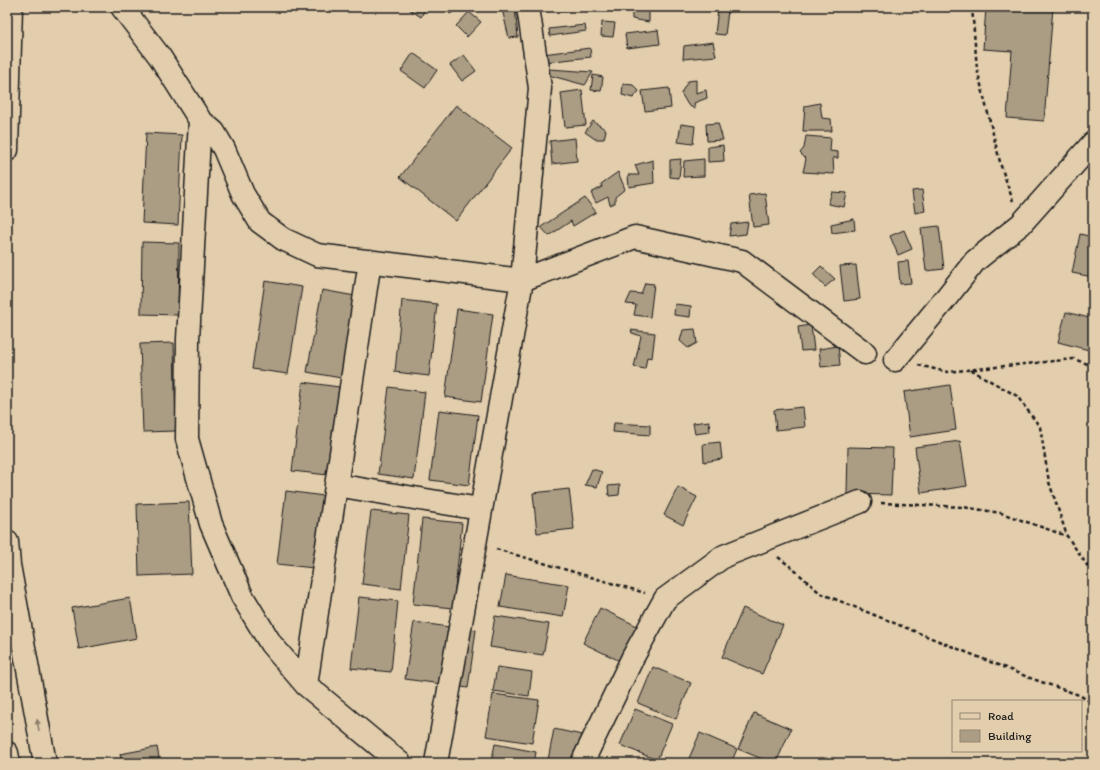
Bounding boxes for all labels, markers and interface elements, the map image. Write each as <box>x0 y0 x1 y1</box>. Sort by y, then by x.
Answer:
legend <box>952 700 1082 752</box>
text: Road <box>988 709 1014 723</box>
one-way arrow <box>35 719 41 731</box>
text: Building <box>988 729 1032 743</box>

